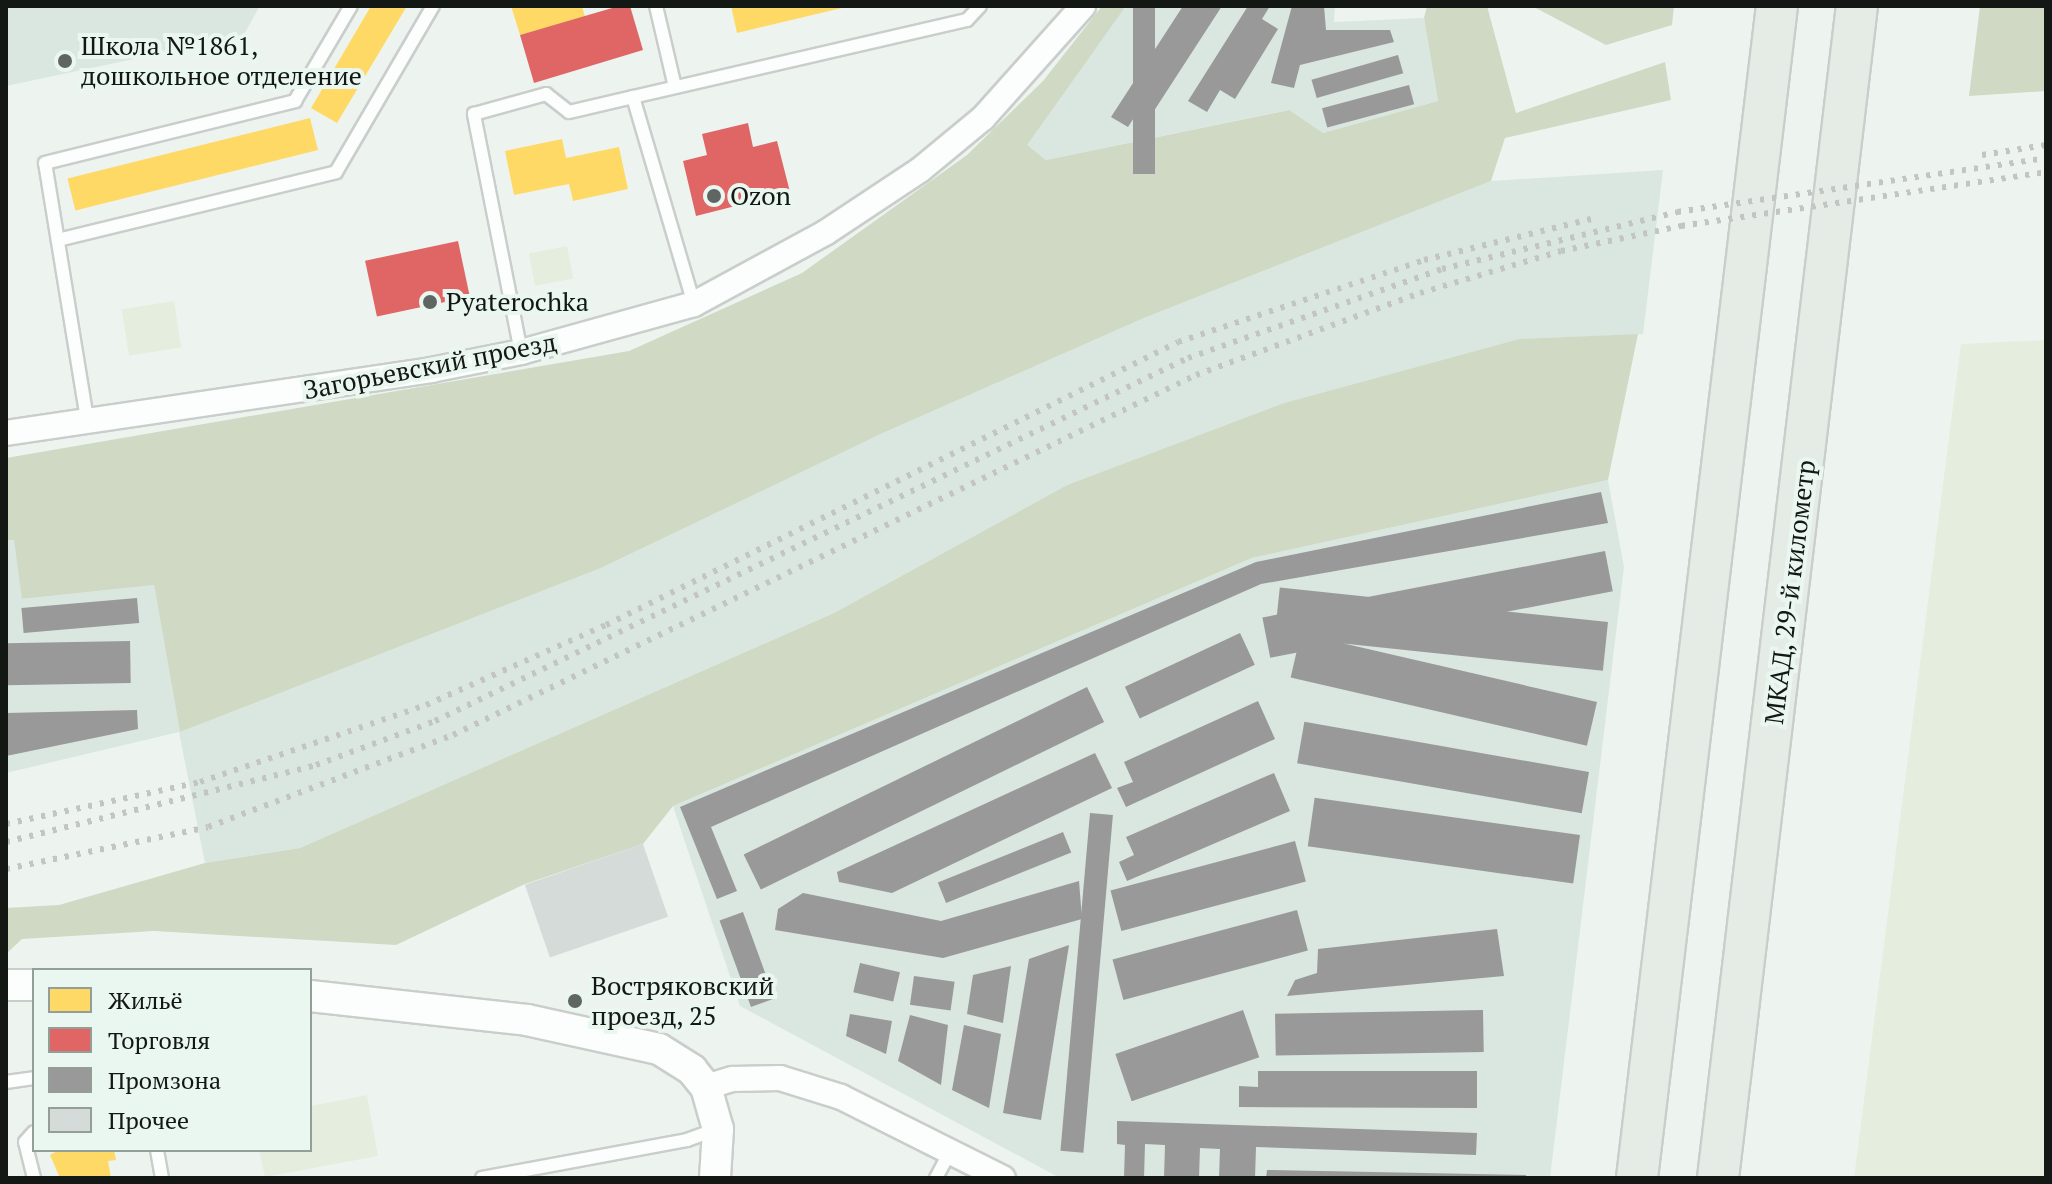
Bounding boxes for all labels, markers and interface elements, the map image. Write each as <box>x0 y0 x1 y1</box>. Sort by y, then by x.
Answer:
place label: Школа №1861, дошкольное отделение <box>81 30 362 92</box>
marker: Школа №1861, дошкольное отделение <box>56 52 74 70</box>
place label: Ozon <box>730 180 791 212</box>
marker: Ozon <box>705 187 723 205</box>
place label: Pyaterochka <box>446 286 589 318</box>
marker: Pyaterochka <box>421 293 439 311</box>
street label: Загорьевский проезд <box>301 326 559 406</box>
street label: МКАД, 29-й километр <box>1758 457 1822 727</box>
legend <box>32 968 312 1152</box>
place label: Востряковский проезд, 25 <box>591 970 774 1032</box>
text: Жильё <box>108 984 182 1016</box>
marker: Востряковский проезд, 25 <box>566 992 584 1010</box>
text: Торговля <box>108 1024 210 1056</box>
text: Промзона <box>108 1064 221 1096</box>
text: Прочее <box>108 1104 189 1136</box>

